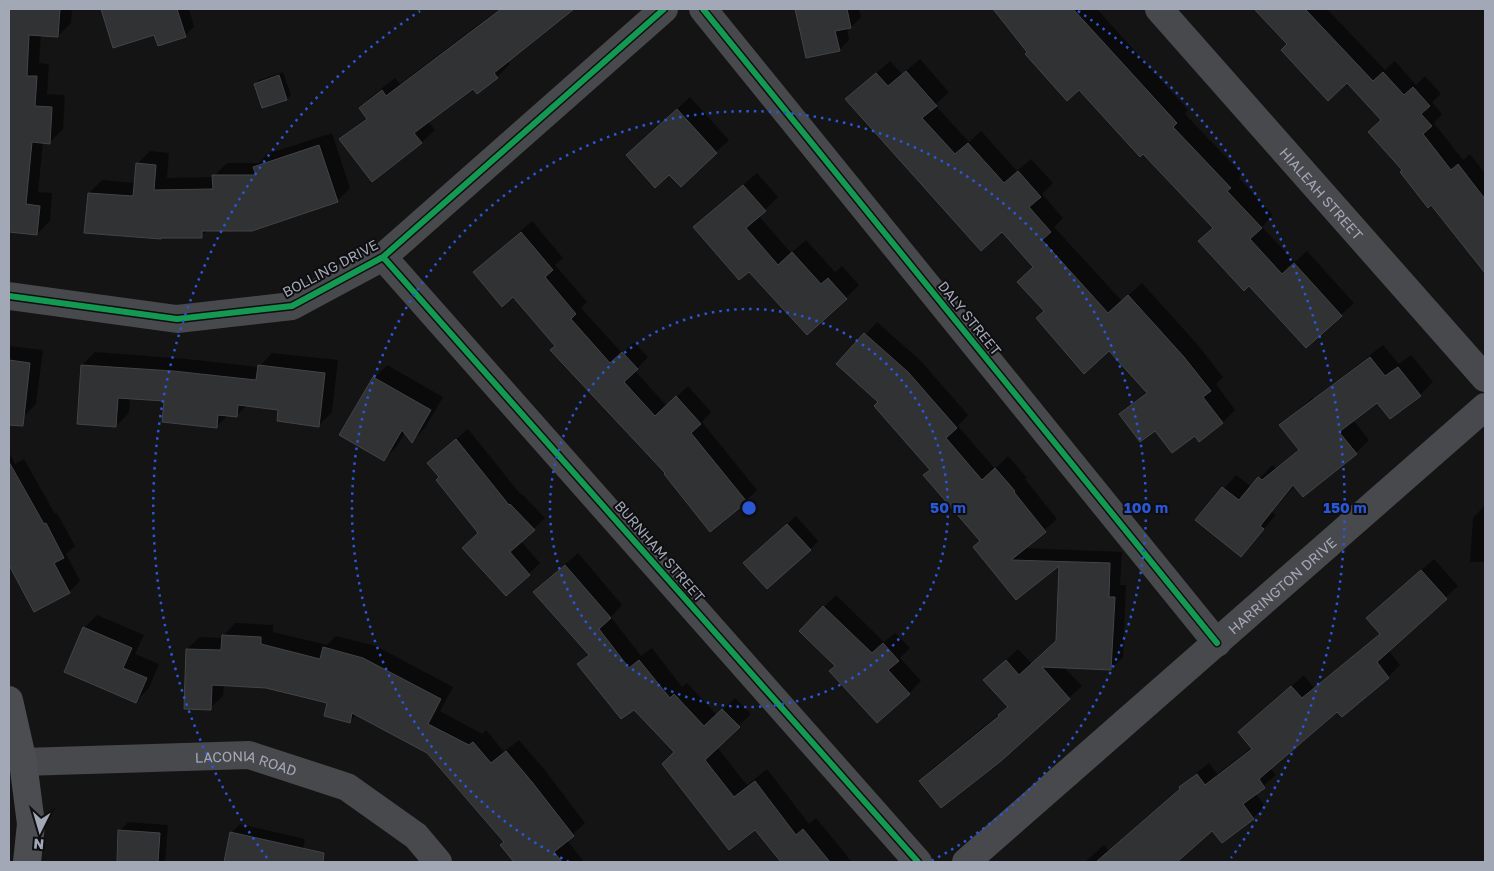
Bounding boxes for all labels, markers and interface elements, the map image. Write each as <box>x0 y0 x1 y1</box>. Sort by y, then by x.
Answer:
street label: HIALEAH STREET <box>1277 144 1367 243</box>
street label: BOLLING DRIVE <box>279 236 381 300</box>
street label: DALY STREET <box>935 277 1005 359</box>
street label: BURNHAM STREET <box>612 497 709 605</box>
text: 50 m <box>930 498 966 516</box>
text: 100 m <box>1124 498 1168 516</box>
text: 150 m <box>1323 498 1367 516</box>
centre of rings <box>740 499 758 517</box>
street label: HARRINGTON DRIVE <box>1224 533 1339 637</box>
street label: LACONIA ROAD <box>195 746 299 779</box>
north arrow <box>15 806 65 856</box>
text: N <box>33 836 45 853</box>

